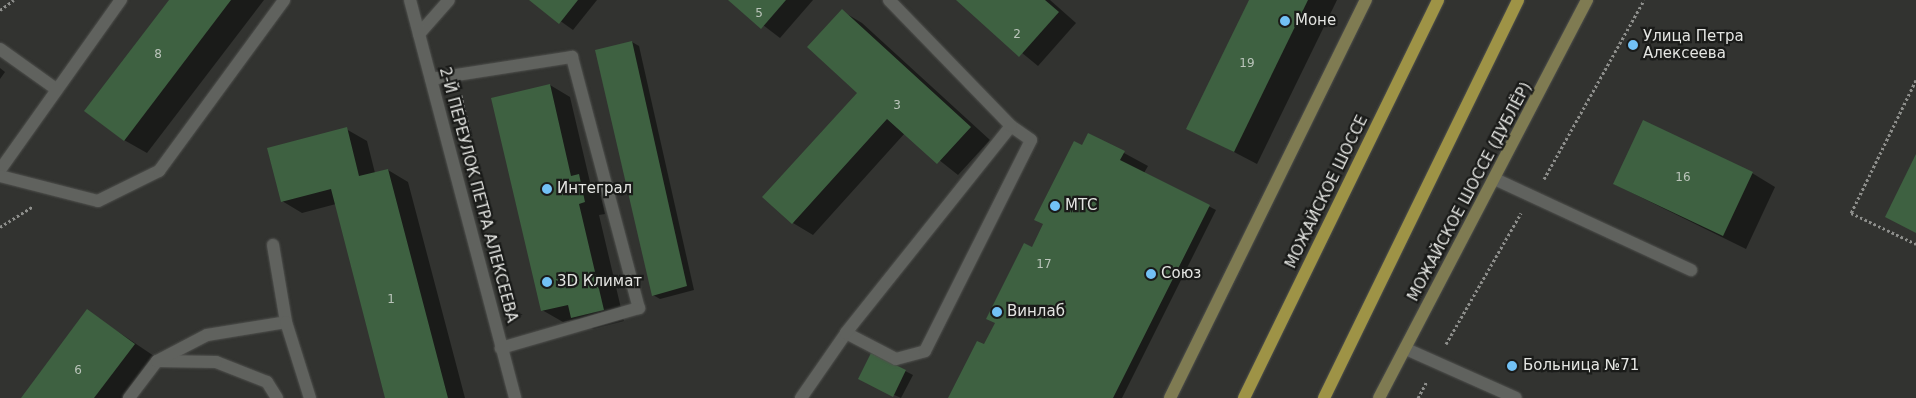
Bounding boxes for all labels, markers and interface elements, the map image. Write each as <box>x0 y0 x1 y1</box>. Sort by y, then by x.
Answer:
house number: 5 <box>755 7 763 21</box>
place label: Моне <box>1295 12 1336 30</box>
marker: Моне <box>1279 15 1291 27</box>
place label: Улица Петра Алексеева <box>1643 27 1744 62</box>
house number: 2 <box>1013 28 1021 42</box>
marker: Улица Петра Алексеева <box>1627 39 1639 51</box>
house number: 8 <box>154 48 162 62</box>
house number: 19 <box>1239 57 1255 71</box>
street label: 2-Й ПЕРЕУЛОК ПЕТРА АЛЕКСЕЕВА <box>435 65 521 325</box>
street label: МОЖАЙСКОЕ ШОССЕ (ДУБЛЁР) <box>1404 79 1536 305</box>
house number: 3 <box>893 99 901 113</box>
street label: МОЖАЙСКОЕ ШОССЕ <box>1282 113 1372 271</box>
house number: 16 <box>1675 171 1691 185</box>
place label: Интеграл <box>557 180 632 198</box>
marker: Интеграл <box>541 183 553 195</box>
place label: МТС <box>1065 197 1098 215</box>
marker: МТС <box>1049 200 1061 212</box>
house number: 17 <box>1036 258 1052 272</box>
place label: Союз <box>1161 265 1201 283</box>
marker: Союз <box>1145 268 1157 280</box>
place label: 3D Климат <box>557 273 642 291</box>
marker: 3D Климат <box>541 276 553 288</box>
house number: 1 <box>387 293 395 307</box>
place label: Винлаб <box>1007 303 1065 321</box>
marker: Винлаб <box>991 306 1003 318</box>
place label: Больница №71 <box>1523 357 1639 375</box>
marker: Больница №71 <box>1505 359 1519 373</box>
house number: 6 <box>74 364 82 378</box>

